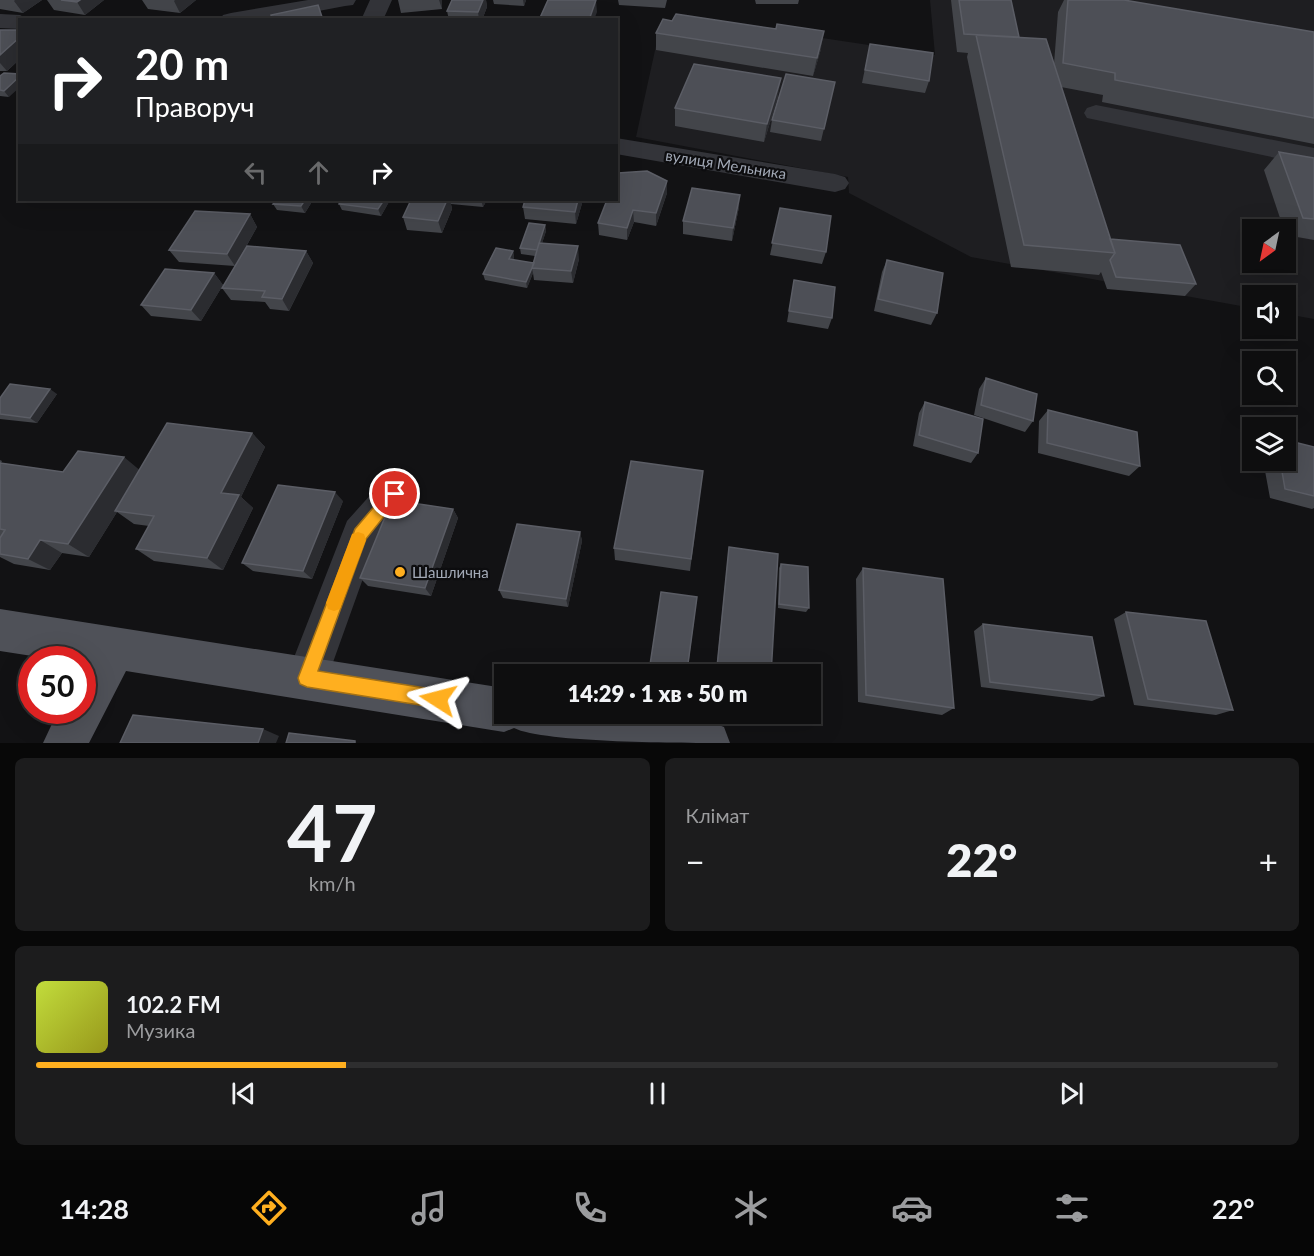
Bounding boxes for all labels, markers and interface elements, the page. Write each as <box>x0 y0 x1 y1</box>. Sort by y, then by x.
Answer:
text: 20 m <box>135 39 229 89</box>
icon: right <box>36 42 114 120</box>
text: Праворуч <box>135 90 255 123</box>
street label: вулиця Мельника <box>664 146 788 182</box>
icon: left <box>239 156 272 189</box>
icon: ahead <box>302 156 335 189</box>
icon: right <box>365 156 398 189</box>
north arrow <box>1242 219 1296 273</box>
map controls <box>1242 219 1296 471</box>
button: sound <box>1242 285 1296 339</box>
button: search <box>1242 351 1296 405</box>
button: layers <box>1242 417 1296 471</box>
pin <box>369 468 420 519</box>
icon: arrive <box>378 477 411 510</box>
place label: Шашлична <box>412 563 489 581</box>
marker: Шашлична <box>393 565 407 579</box>
speed limit sign: 50 <box>18 646 96 724</box>
position arrow <box>406 667 470 731</box>
text: 14:29 · 1 хв · 50 m <box>567 680 748 707</box>
text: 47 <box>287 785 377 879</box>
text: Клімат <box>686 803 749 827</box>
text: 22° <box>946 833 1017 887</box>
text: − <box>686 841 705 881</box>
text: + <box>1259 841 1278 881</box>
text: km/h <box>309 871 356 895</box>
text: 102.2 FM <box>126 991 221 1018</box>
text: Музика <box>126 1018 195 1042</box>
icon: previous <box>227 1077 260 1110</box>
icon: pause <box>641 1077 674 1110</box>
icon: next <box>1055 1077 1088 1110</box>
icon: directions <box>248 1187 290 1229</box>
icon: music <box>408 1187 450 1229</box>
icon: phone <box>569 1187 611 1229</box>
icon: climate <box>730 1187 772 1229</box>
icon: car <box>891 1187 933 1229</box>
icon: filters <box>1051 1187 1093 1229</box>
text: 14:28 <box>59 1192 129 1225</box>
text: 22° <box>1212 1192 1255 1225</box>

